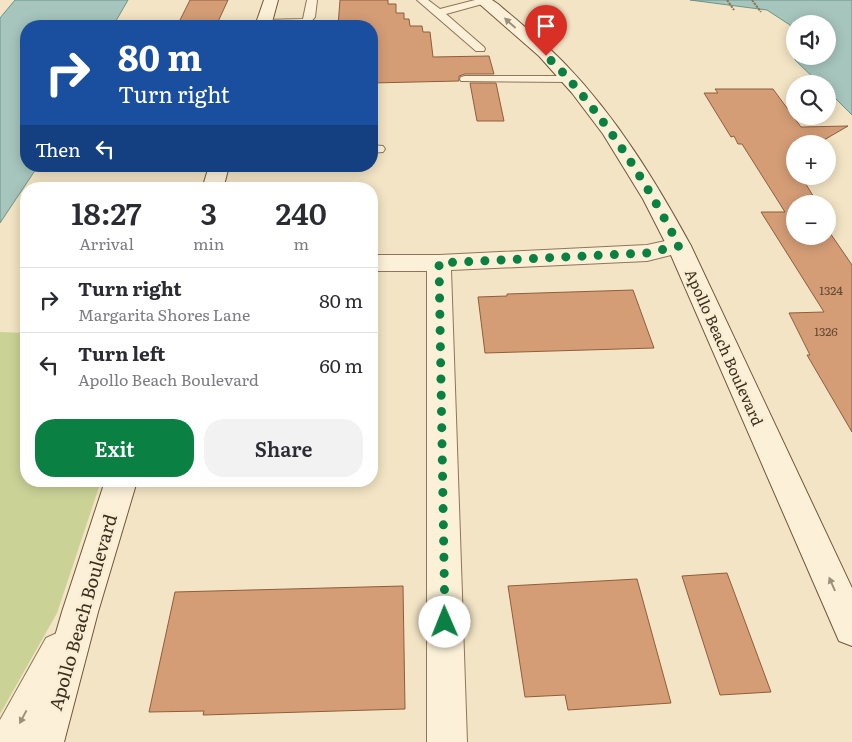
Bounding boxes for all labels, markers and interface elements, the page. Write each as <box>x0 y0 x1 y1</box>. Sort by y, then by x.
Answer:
pin <box>525 5 567 56</box>
icon: arrive <box>532 12 560 40</box>
map controls <box>786 15 836 245</box>
button: sound <box>786 15 836 65</box>
one-way arrow <box>505 17 517 29</box>
text: 80 m <box>118 30 202 82</box>
icon: right <box>35 40 100 105</box>
button: search <box>786 75 836 125</box>
text: Turn right <box>118 77 230 110</box>
text: Then <box>35 135 81 163</box>
icon: left <box>91 135 119 163</box>
button: + <box>786 135 836 185</box>
text: 18:27 <box>71 190 142 234</box>
text: 3 <box>200 190 217 234</box>
text: 240 <box>276 190 327 234</box>
button: − <box>786 195 836 245</box>
text: Arrival <box>79 231 134 255</box>
text: min <box>193 231 224 255</box>
text: m <box>293 231 309 255</box>
street label: Apollo Beach Boulevard <box>680 265 770 429</box>
text: Turn right <box>78 274 182 302</box>
house number: 1324 <box>819 281 843 299</box>
icon: right <box>35 286 63 314</box>
text: 80 m <box>319 286 363 314</box>
text: Margarita Shores Lane <box>78 302 250 326</box>
house number: 1326 <box>814 322 838 340</box>
text: Turn left <box>78 339 165 367</box>
icon: left <box>35 351 63 379</box>
text: 60 m <box>320 351 363 379</box>
text: Apollo Beach Boulevard <box>78 367 259 391</box>
button: Exit <box>35 419 194 477</box>
button: Share <box>204 419 363 477</box>
street label: Apollo Beach Boulevard <box>41 511 123 713</box>
one-way arrow <box>828 577 836 591</box>
position arrow <box>418 595 470 647</box>
one-way arrow <box>19 710 27 724</box>

